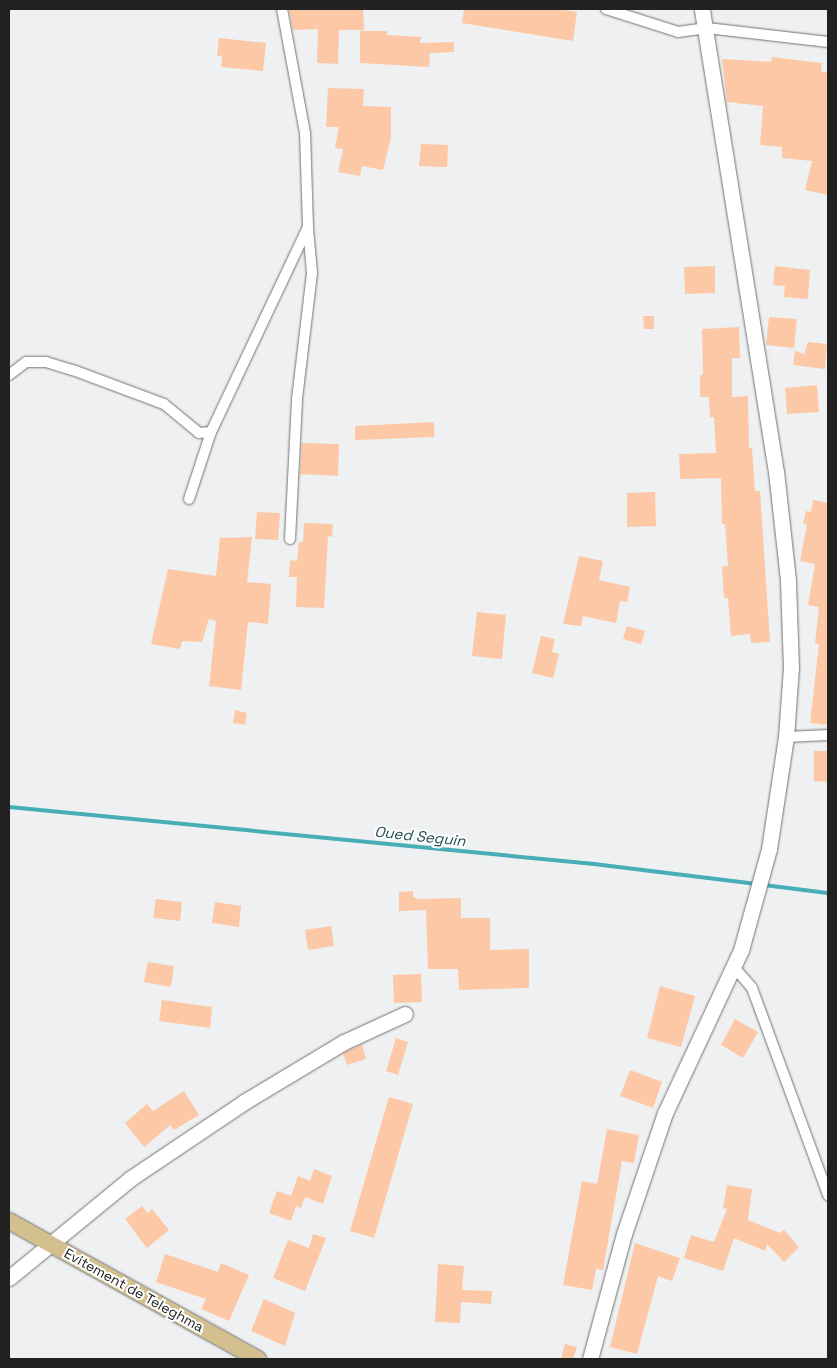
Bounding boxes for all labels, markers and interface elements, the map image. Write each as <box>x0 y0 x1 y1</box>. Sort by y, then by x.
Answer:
water label: Oued Seguin <box>374 822 466 850</box>
street label: Evitement de Teleghma <box>61 1244 207 1336</box>

